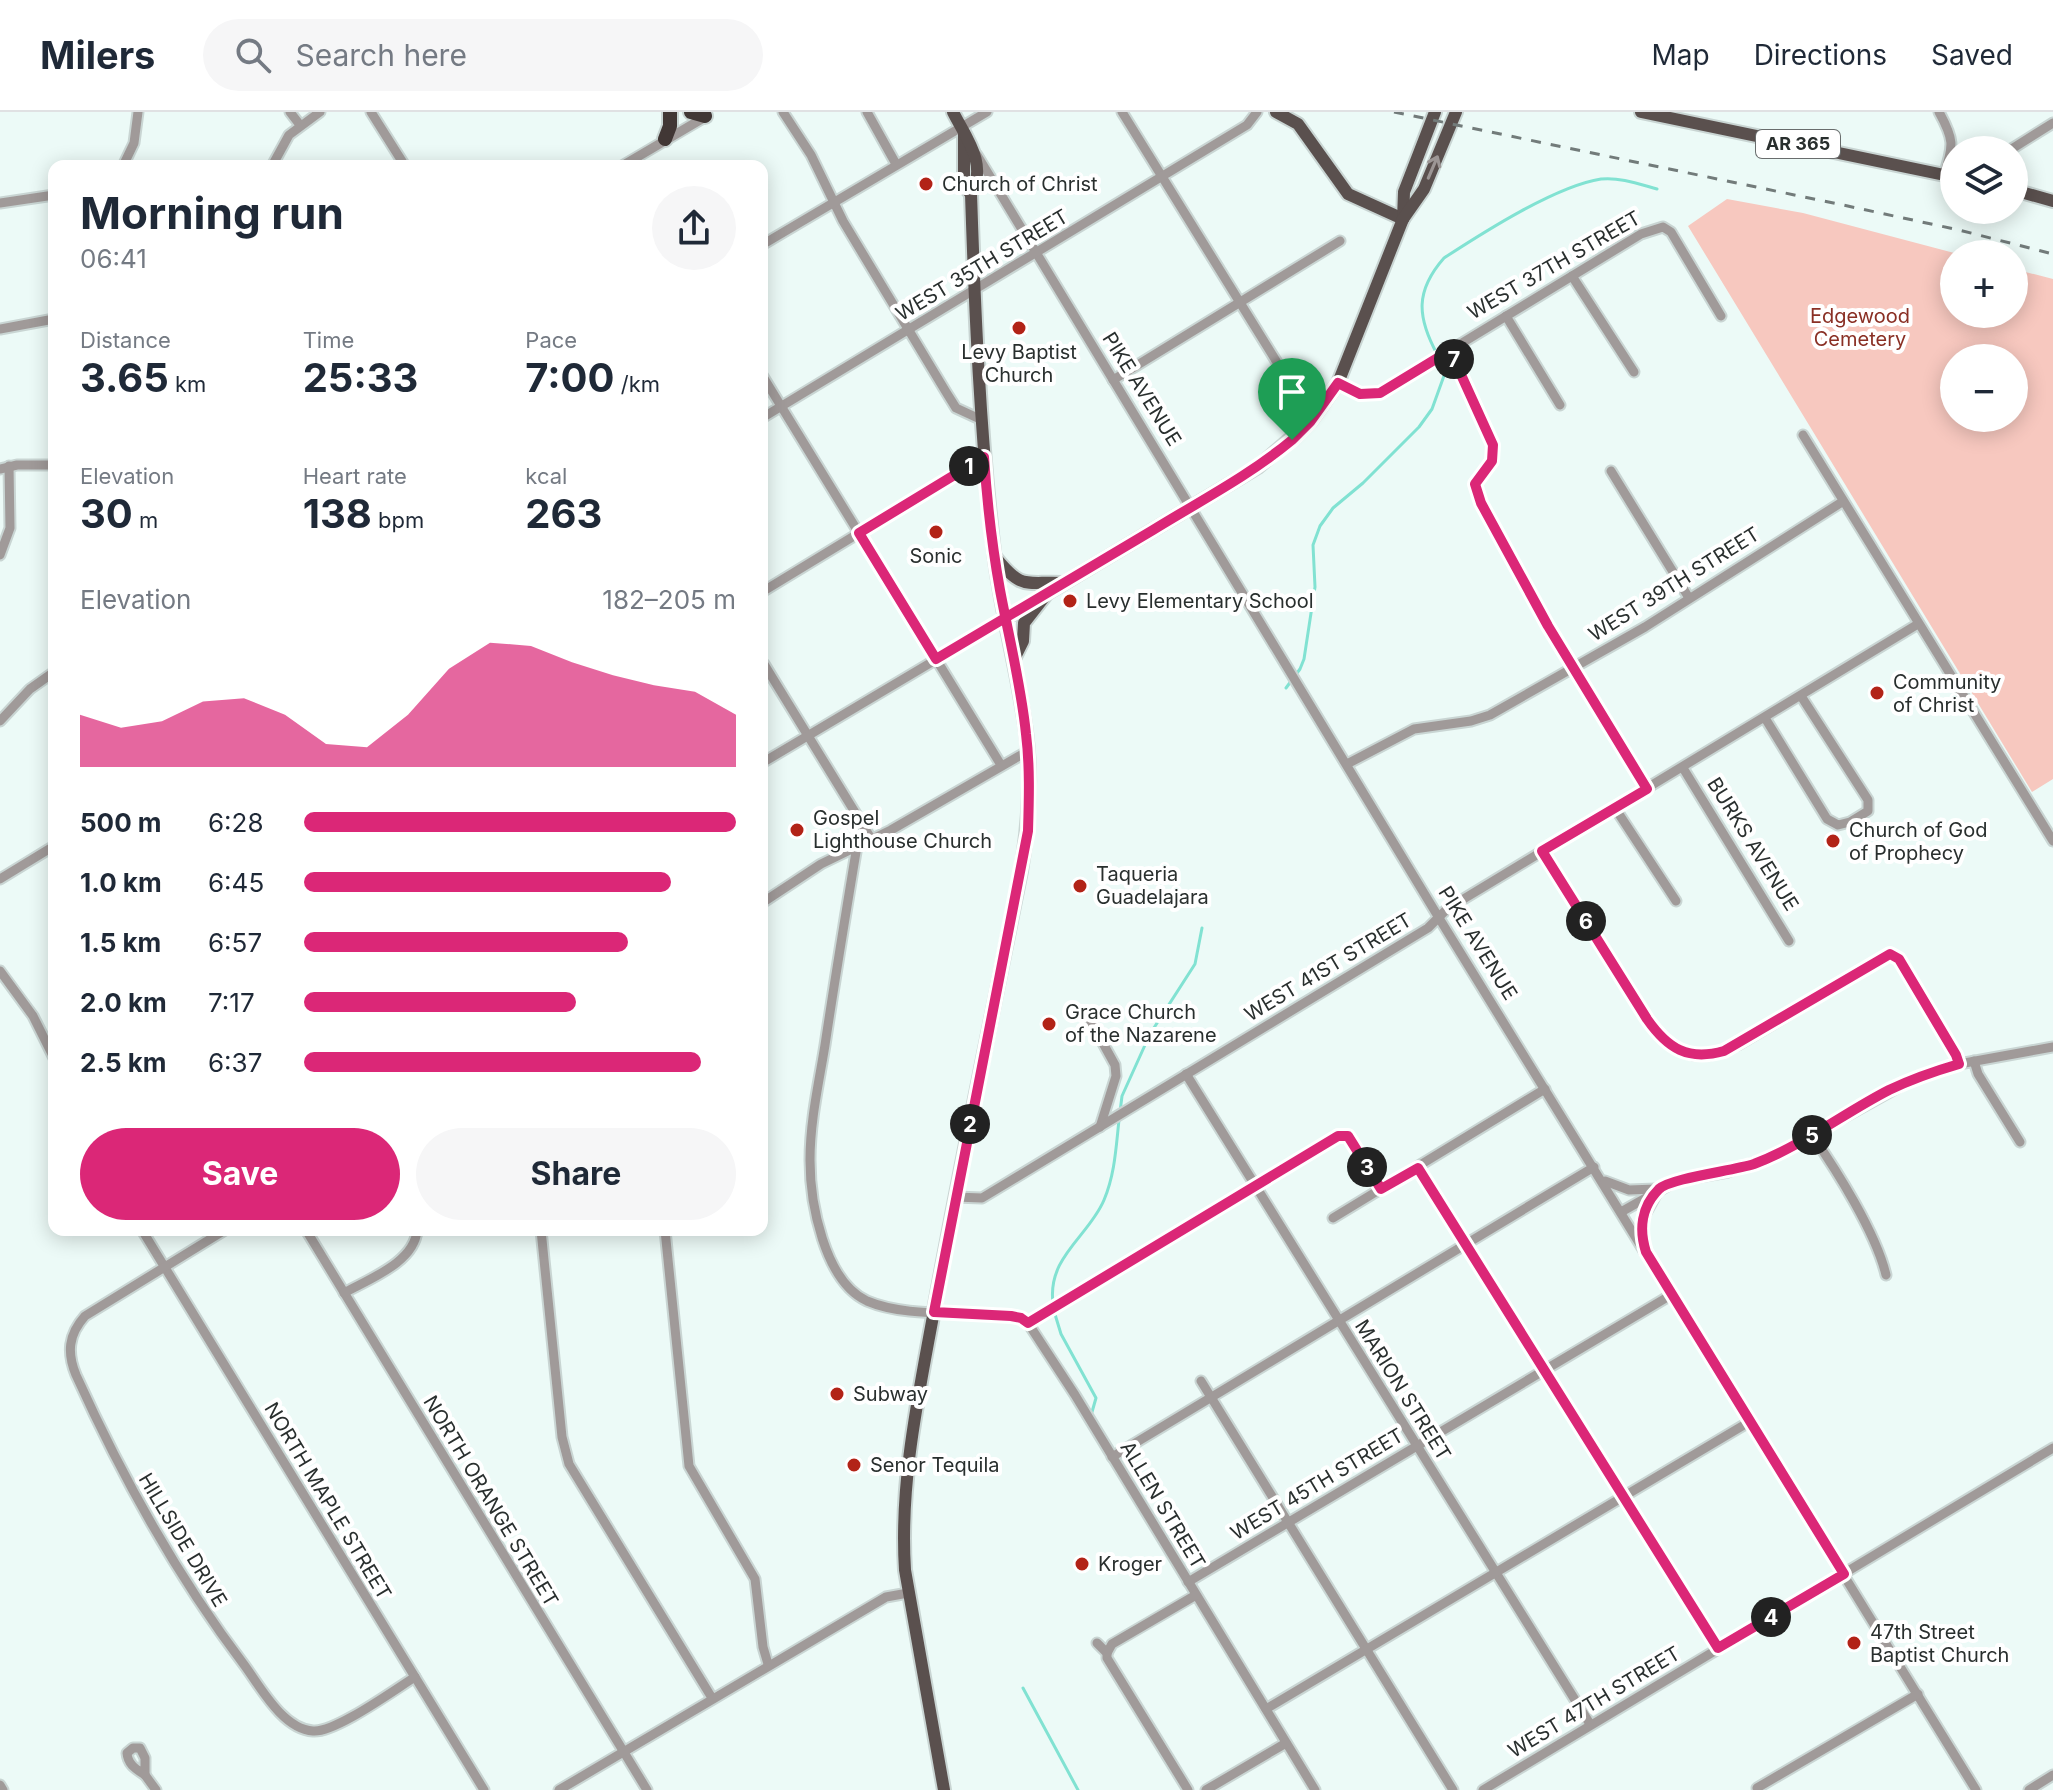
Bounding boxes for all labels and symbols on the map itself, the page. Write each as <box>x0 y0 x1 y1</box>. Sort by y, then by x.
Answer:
road number: AR 365 <box>1756 130 1840 158</box>
one-way arrow <box>1427 156 1441 180</box>
place label: Church of Christ <box>942 172 1098 196</box>
marker: Church of Christ <box>917 175 935 193</box>
street label: WEST 35TH STREET <box>892 204 1072 326</box>
street label: WEST 37TH STREET <box>1463 206 1645 324</box>
park label: Edgewood Cemetery <box>1810 304 1910 351</box>
marker: Levy Baptist Church <box>1010 319 1028 337</box>
street label: PIKE AVENUE <box>1098 328 1186 450</box>
pin: 7 <box>1434 339 1474 379</box>
place label: Levy Baptist Church <box>961 340 1077 387</box>
pin <box>1258 358 1326 440</box>
pin: 1 <box>949 446 989 486</box>
street label: WEST 39TH STREET <box>1584 522 1764 646</box>
marker: Sonic <box>927 523 945 541</box>
place label: Sonic <box>910 544 962 568</box>
place label: Levy Elementary School <box>1086 589 1314 613</box>
marker: Levy Elementary School <box>1061 592 1079 610</box>
place label: Community of Christ <box>1893 670 2001 717</box>
marker: Community of Christ <box>1868 684 1886 702</box>
street label: BURKS AVENUE <box>1702 773 1804 915</box>
place label: Gospel Lighthouse Church <box>813 806 992 853</box>
place label: Church of God of Prophecy <box>1849 818 1988 865</box>
marker: Gospel Lighthouse Church <box>788 821 806 839</box>
marker: Church of God of Prophecy <box>1824 832 1842 850</box>
place label: Taqueria Guadelajara <box>1096 862 1209 909</box>
marker: Taqueria Guadelajara <box>1071 877 1089 895</box>
street label: PIKE AVENUE <box>1434 882 1522 1004</box>
pin: 6 <box>1566 901 1606 941</box>
street label: WEST 41ST STREET <box>1240 908 1416 1026</box>
place label: Grace Church of the Nazarene <box>1065 1000 1217 1047</box>
marker: Grace Church of the Nazarene <box>1040 1015 1058 1033</box>
pin: 2 <box>950 1104 990 1144</box>
pin: 5 <box>1792 1115 1832 1155</box>
pin: 3 <box>1347 1147 1387 1187</box>
street label: MARION STREET <box>1350 1315 1456 1465</box>
place label: Subway <box>853 1382 928 1406</box>
marker: Subway <box>828 1385 846 1403</box>
street label: NORTH ORANGE STREET <box>418 1391 564 1611</box>
street label: NORTH MAPLE STREET <box>260 1398 396 1604</box>
street label: WEST 45TH STREET <box>1226 1423 1408 1545</box>
street label: ALLEN STREET <box>1115 1437 1211 1573</box>
place label: Senor Tequila <box>870 1453 999 1477</box>
marker: Senor Tequila <box>845 1456 863 1474</box>
street label: HILLSIDE DRIVE <box>134 1469 232 1611</box>
place label: Kroger <box>1098 1552 1163 1576</box>
marker: Kroger <box>1073 1555 1091 1573</box>
pin: 4 <box>1751 1597 1791 1637</box>
place label: 47th Street Baptist Church <box>1870 1620 2009 1667</box>
marker: 47th Street Baptist Church <box>1845 1634 1863 1652</box>
street label: WEST 47TH STREET <box>1504 1641 1684 1763</box>

